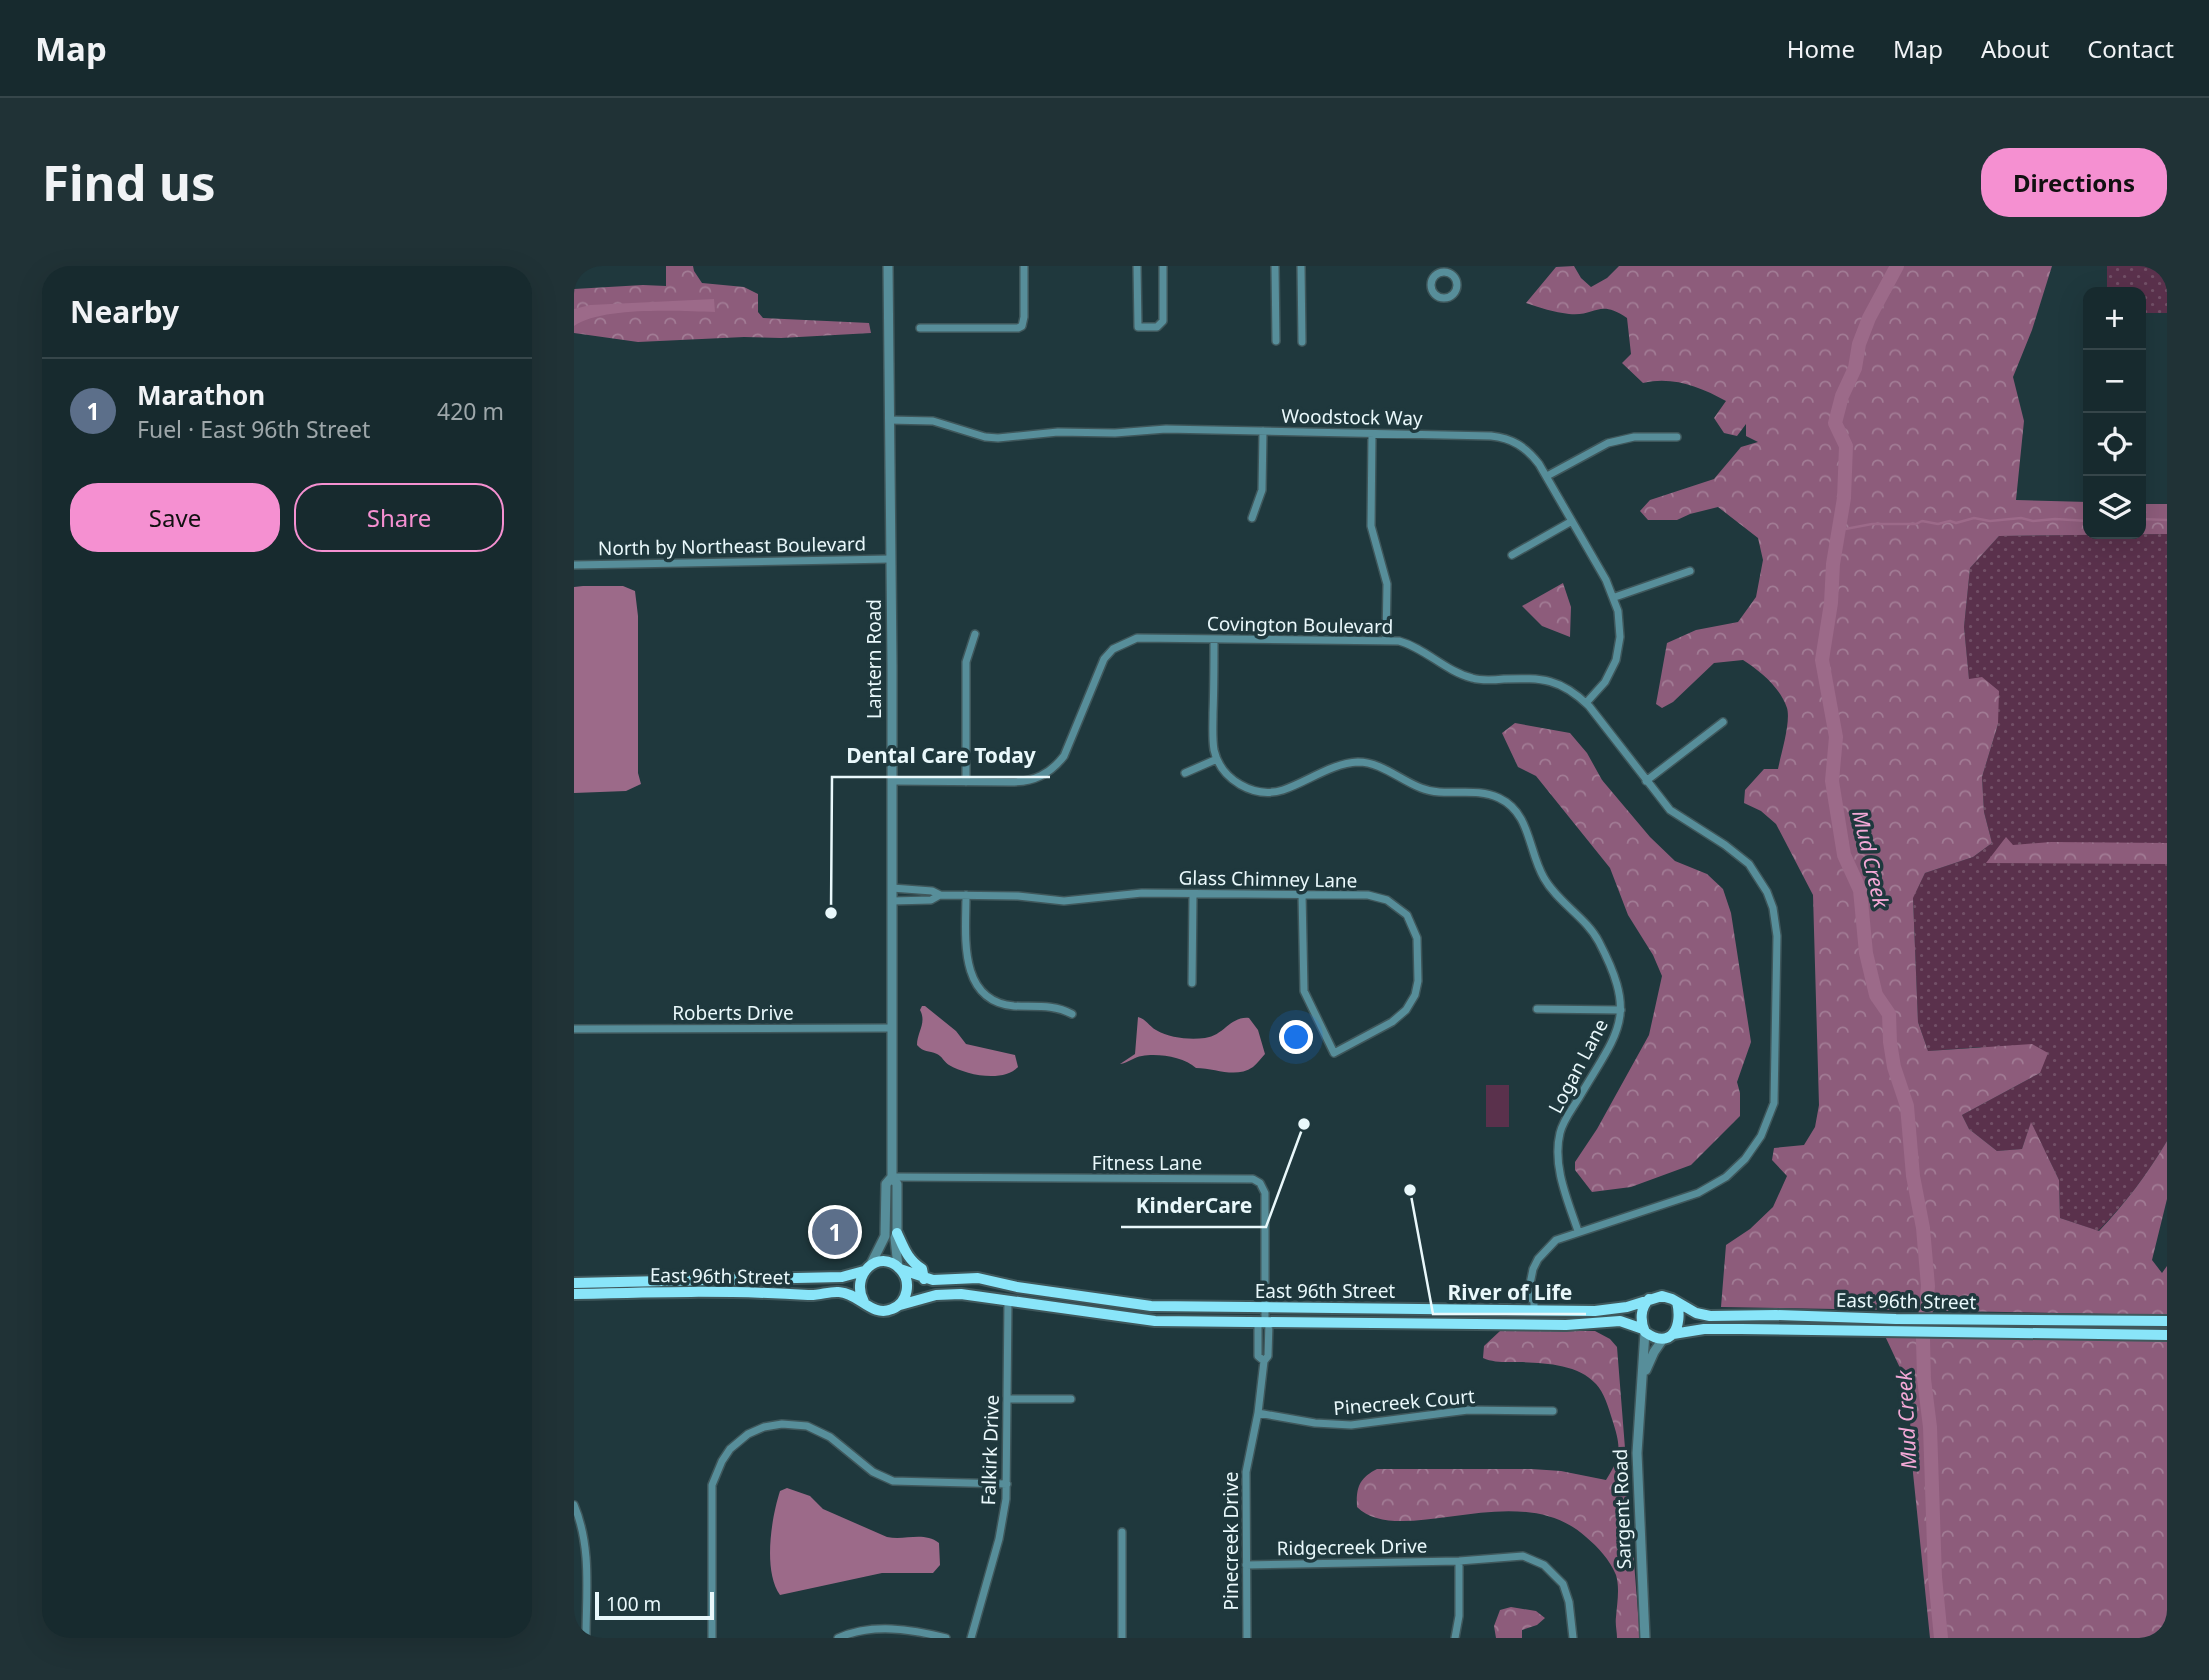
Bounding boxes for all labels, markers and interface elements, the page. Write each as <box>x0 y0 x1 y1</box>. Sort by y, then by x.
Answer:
text: Map <box>35 26 107 71</box>
text: Home <box>1787 32 1855 65</box>
text: Map <box>1893 32 1943 65</box>
text: About <box>1981 32 2049 65</box>
text: Contact <box>2087 32 2174 65</box>
button: Directions <box>1981 148 2167 217</box>
text: Find us <box>42 149 216 215</box>
map controls <box>2083 287 2146 539</box>
button: + <box>2083 287 2146 350</box>
text: Nearby <box>70 291 179 332</box>
button: − <box>2083 350 2146 413</box>
text: Marathon <box>137 377 265 413</box>
text: 1 <box>86 395 100 427</box>
text: 420 m <box>437 395 504 427</box>
street label: Woodstock Way <box>1281 403 1423 431</box>
text: Fuel · East 96th Street <box>137 413 370 445</box>
button: locate <box>2083 413 2146 476</box>
button: layers <box>2083 476 2146 539</box>
button: Save <box>70 483 280 552</box>
button: Share <box>294 483 504 552</box>
street label: North by Northeast Boulevard <box>598 531 866 561</box>
street label: Lantern Road <box>861 599 887 719</box>
street label: Covington Boulevard <box>1207 610 1393 640</box>
callout: Dental Care Today <box>832 735 1050 777</box>
text: Dental Care Today <box>846 741 1036 769</box>
water label: Mud Creek <box>1846 807 1896 912</box>
street label: Glass Chimney Lane <box>1178 864 1358 894</box>
street label: Roberts Drive <box>672 1000 794 1026</box>
street label: Logan Lane <box>1542 1014 1614 1118</box>
your location <box>1279 1020 1313 1054</box>
street label: Fitness Lane <box>1092 1150 1202 1176</box>
callout: KinderCare <box>1121 1185 1266 1227</box>
text: KinderCare <box>1136 1191 1252 1219</box>
pin: 1 <box>812 1206 858 1258</box>
street label: East 96th Street <box>650 1262 791 1290</box>
callout: River of Life <box>1433 1272 1586 1314</box>
street label: East 96th Street <box>1255 1278 1395 1304</box>
text: River of Life <box>1448 1278 1572 1306</box>
street label: East 96th Street <box>1836 1287 1977 1315</box>
water label: Mud Creek <box>1889 1368 1923 1470</box>
street label: Pinecreek Court <box>1332 1383 1476 1421</box>
street label: Falkirk Drive <box>975 1394 1005 1506</box>
street label: Sargent Road <box>1607 1448 1637 1570</box>
street label: Pinecreek Drive <box>1218 1472 1244 1610</box>
street label: Ridgecreek Drive <box>1276 1533 1428 1561</box>
scale bar <box>595 1589 714 1621</box>
text: 100 m <box>606 1591 661 1617</box>

